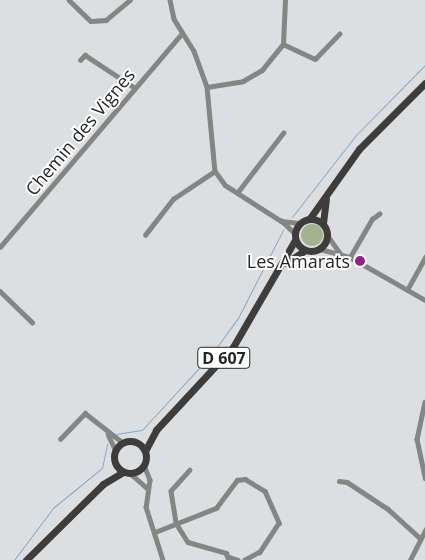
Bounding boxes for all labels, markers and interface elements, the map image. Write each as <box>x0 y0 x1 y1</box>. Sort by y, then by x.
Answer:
street label: Chemin des Vignes <box>21 64 139 200</box>
place label: Les Amarats <box>247 250 350 272</box>
marker: Les Amarats <box>354 255 366 267</box>
road number: D 607 <box>196 344 252 372</box>

